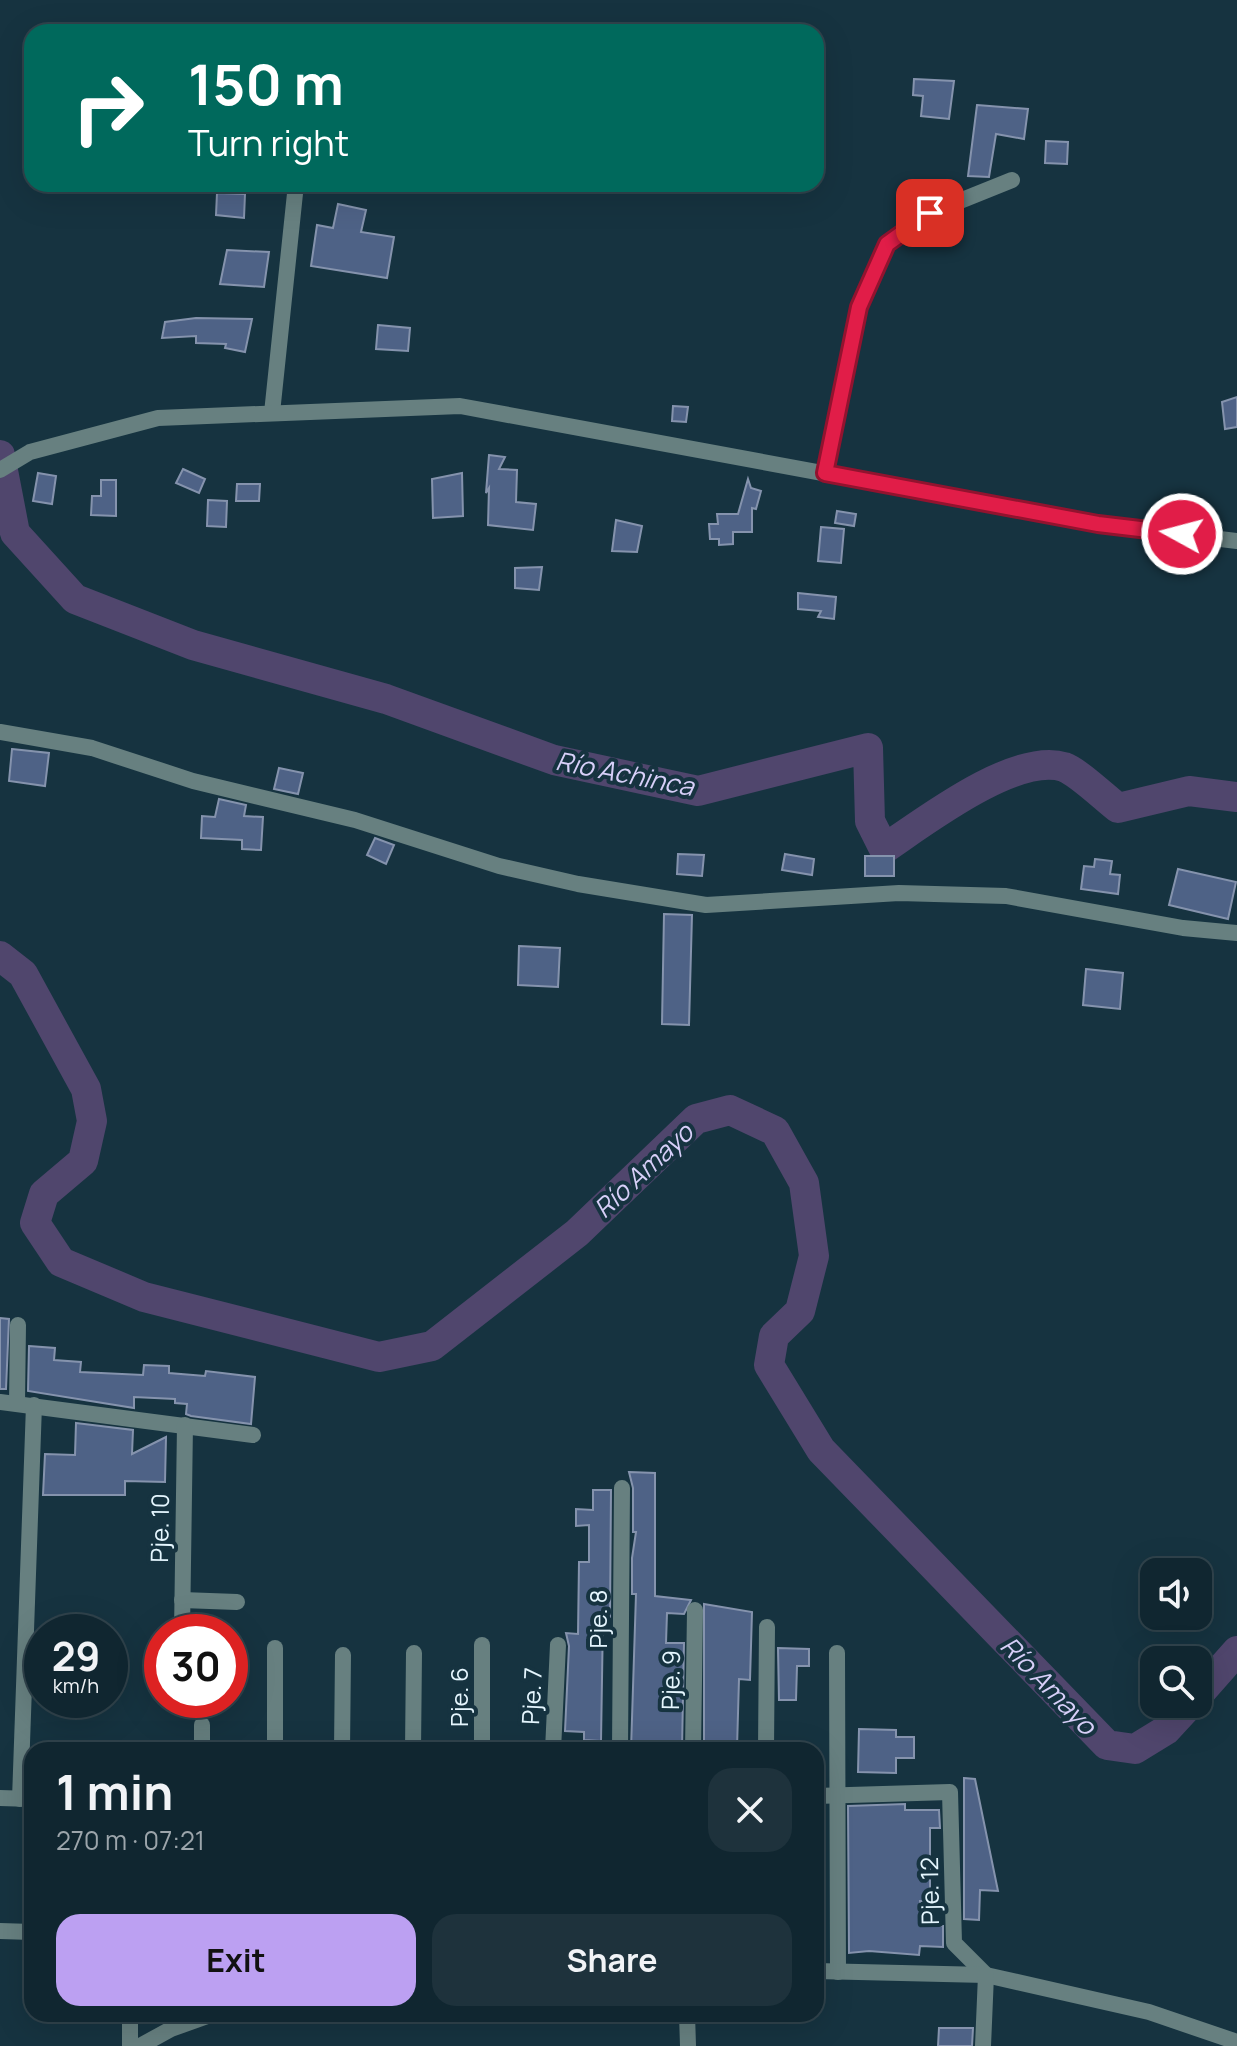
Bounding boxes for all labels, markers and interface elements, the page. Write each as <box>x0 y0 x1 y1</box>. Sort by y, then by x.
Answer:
text: 150 m <box>188 45 344 122</box>
icon: right <box>56 56 160 160</box>
text: Turn right <box>188 118 349 167</box>
pin <box>896 179 964 247</box>
icon: arrive <box>908 191 952 235</box>
position arrow <box>1140 492 1224 576</box>
water label: Río Achinca <box>553 742 698 804</box>
water label: Río Amayo <box>585 1114 702 1225</box>
street label: Pje. 10 <box>142 1493 176 1563</box>
map controls <box>1140 1558 1212 1718</box>
button: sound <box>1140 1558 1212 1630</box>
street label: Pje. 8 <box>581 1590 614 1648</box>
speed limit sign: 30 <box>144 1614 248 1718</box>
text: 29 <box>52 1628 100 1683</box>
water label: Río Amayo <box>993 1628 1106 1743</box>
button: search <box>1140 1646 1212 1718</box>
street label: Pje. 9 <box>653 1650 687 1710</box>
street label: Pje. 6 <box>442 1667 475 1727</box>
street label: Pje. 7 <box>513 1667 549 1725</box>
text: km/h <box>53 1672 99 1699</box>
text: 1 min <box>56 1759 173 1824</box>
button: close <box>708 1768 792 1852</box>
text: 270 m · 07:21 <box>56 1822 205 1858</box>
street label: Pje. 12 <box>912 1857 946 1925</box>
button: Exit <box>56 1914 416 2006</box>
button: Share <box>432 1914 792 2006</box>

